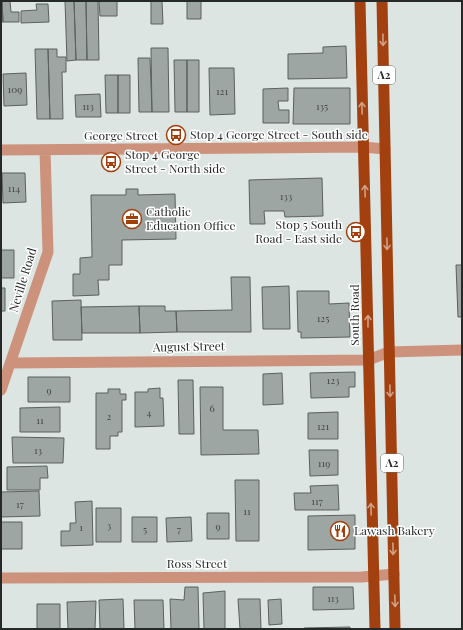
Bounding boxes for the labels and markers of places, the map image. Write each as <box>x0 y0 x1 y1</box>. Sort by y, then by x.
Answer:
bus stop icon: Stop 4 George Street - South side <box>165 124 187 146</box>
place label: Stop 4 George Street - South side <box>190 126 368 142</box>
place label: Stop 4 George Street - North side <box>125 146 225 176</box>
bus stop icon: Stop 4 George Street - North side <box>100 151 122 173</box>
place label: Catholic Education Office <box>146 203 236 233</box>
office icon: Catholic Education Office <box>121 208 143 230</box>
place label: Stop 5 South Road - East side <box>255 216 342 246</box>
bus stop icon: Stop 5 South Road - East side <box>345 221 367 243</box>
restaurant icon: Lawash Bakery <box>329 520 351 542</box>
place label: Lawash Bakery <box>354 522 435 538</box>

